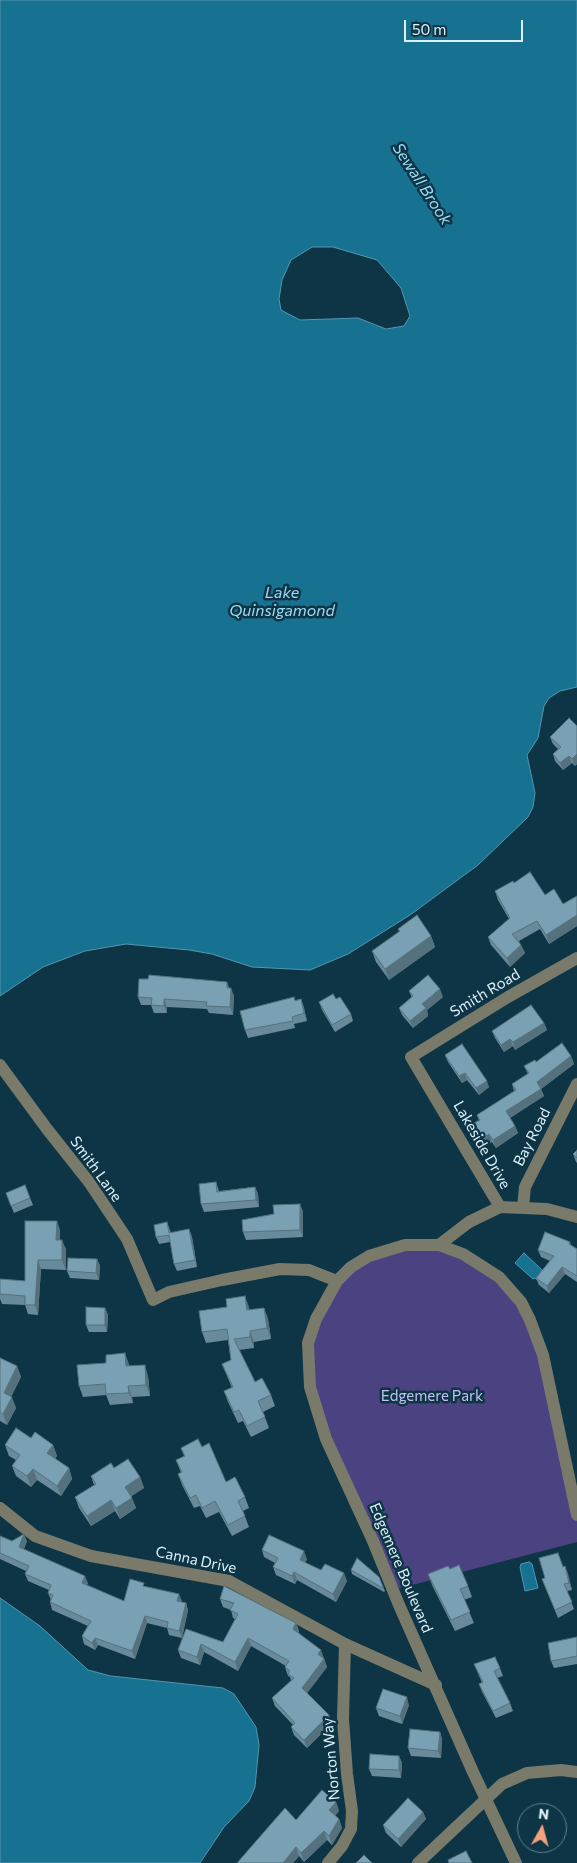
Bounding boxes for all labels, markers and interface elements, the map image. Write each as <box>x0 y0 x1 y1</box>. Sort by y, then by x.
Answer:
scale bar <box>407 10 526 42</box>
text: 50 m <box>412 20 446 38</box>
water label: Sewall Brook <box>388 139 456 229</box>
water label: Lake Quinsigamond <box>229 583 335 621</box>
street label: Smith Road <box>447 965 523 1021</box>
street label: Lakeside Drive <box>450 1098 514 1192</box>
street label: Bay Road <box>510 1105 554 1169</box>
street label: Smith Lane <box>66 1133 126 1205</box>
park label: Edgemere Park <box>381 1387 483 1405</box>
street label: Edgemere Boulevard <box>365 1500 437 1636</box>
street label: Canna Drive <box>154 1543 238 1577</box>
street label: Norton Way <box>318 1717 344 1801</box>
north arrow <box>517 1803 567 1853</box>
text: N <box>538 1805 550 1823</box>

